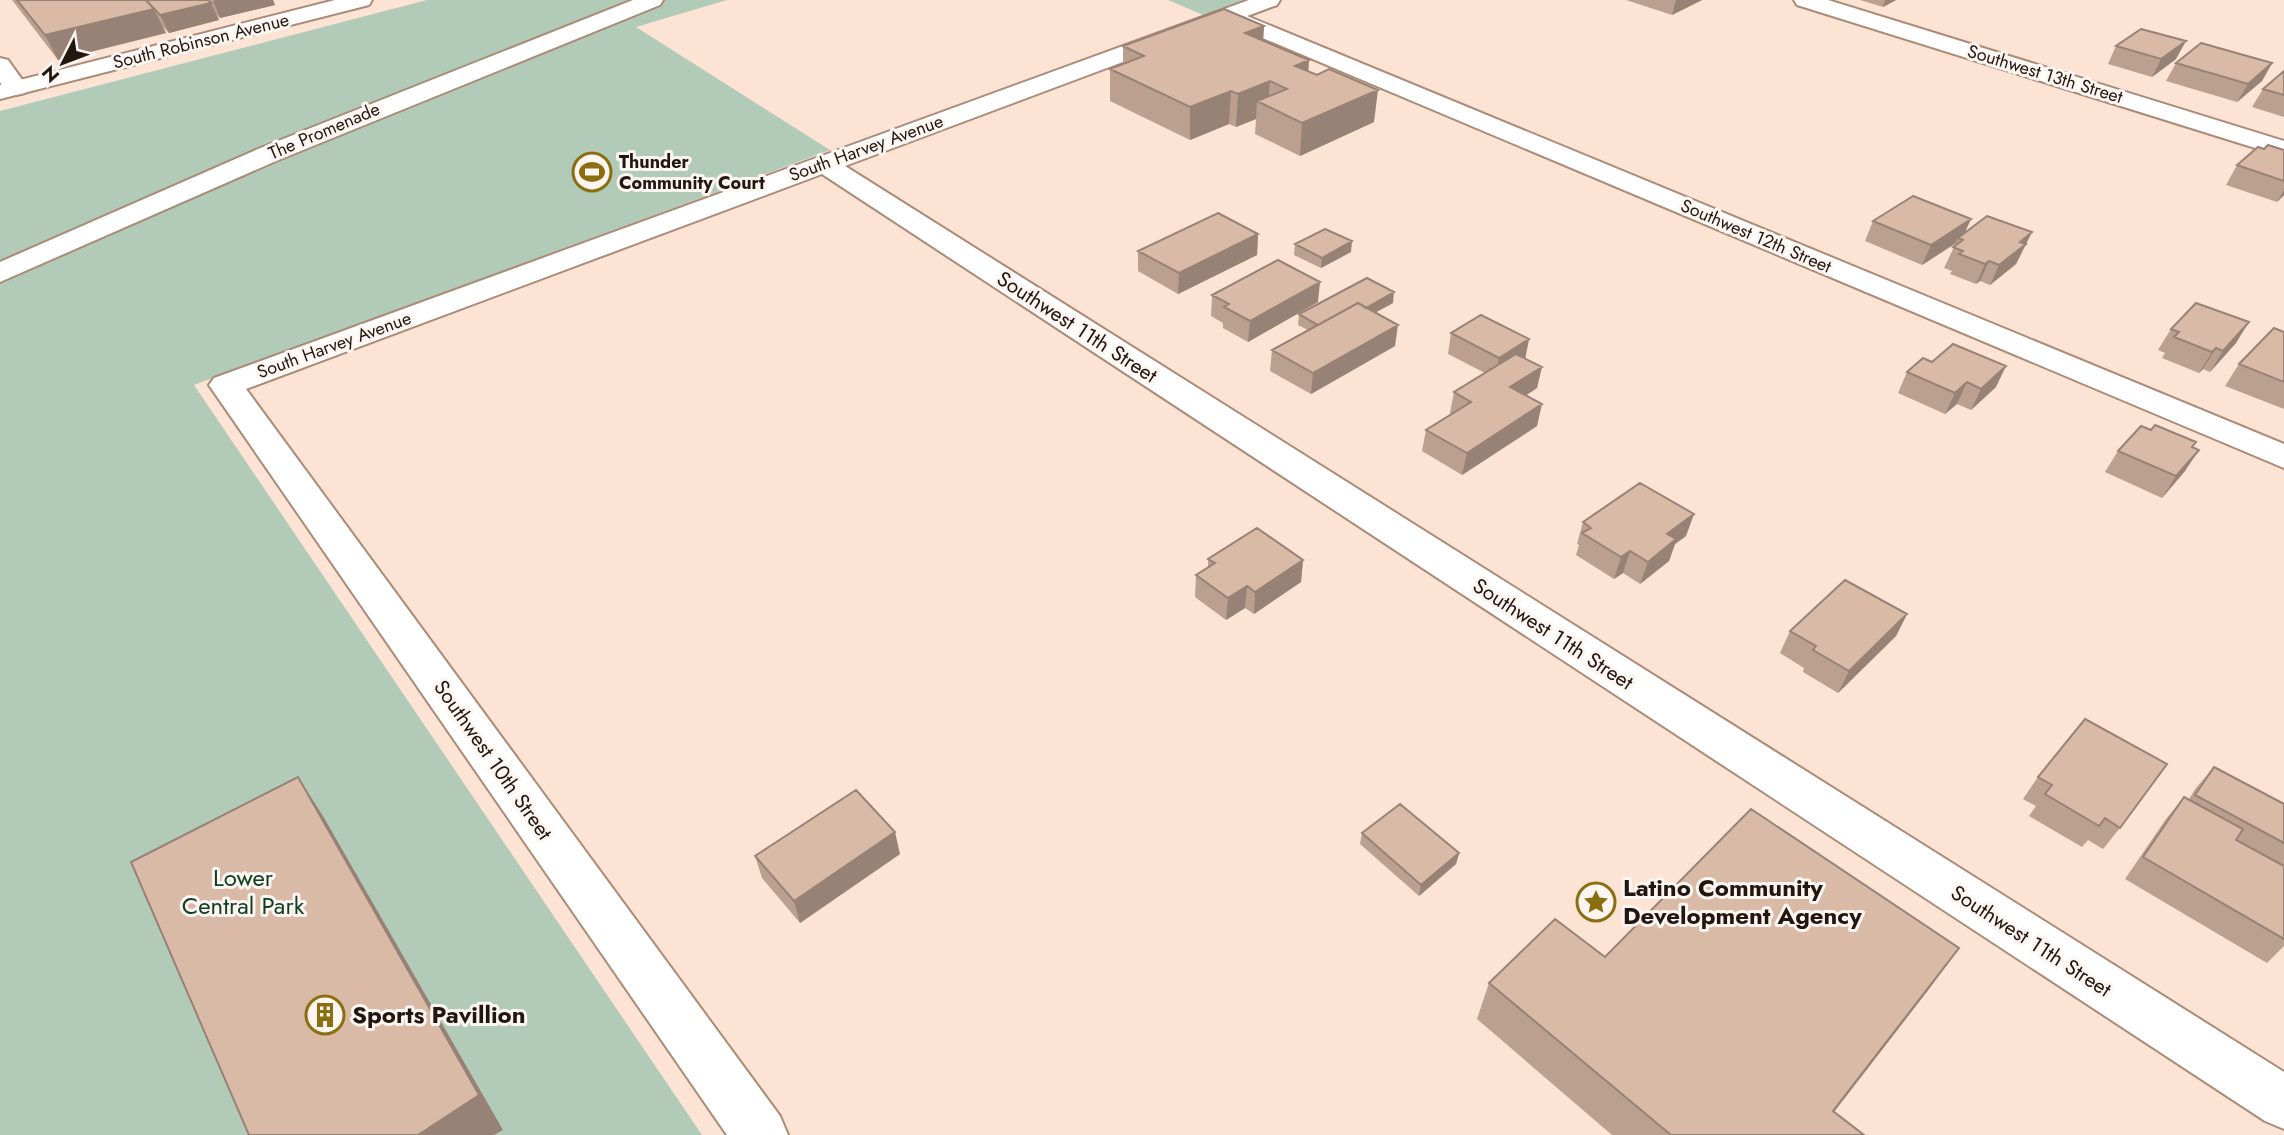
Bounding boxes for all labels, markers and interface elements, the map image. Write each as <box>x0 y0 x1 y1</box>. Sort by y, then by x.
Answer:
street label: South Robinson Avenue <box>110 7 292 75</box>
north arrow <box>28 28 98 98</box>
street label: Southwest 13th Street <box>1964 38 2126 110</box>
text: N <box>36 59 66 89</box>
street label: The Promenade <box>264 96 384 166</box>
street label: South Harvey Avenue <box>785 108 947 188</box>
place label: Thunder Community Court <box>619 149 765 196</box>
sports icon: Thunder Community Court <box>571 151 613 193</box>
street label: Southwest 12th Street <box>1677 192 1836 280</box>
street label: Southwest 11th Street <box>991 264 1163 390</box>
street label: South Harvey Avenue <box>253 305 415 385</box>
street label: Southwest 11th Street <box>1467 571 1639 697</box>
street label: Southwest 10th Street <box>426 674 560 846</box>
park label: Lower Central Park <box>182 860 305 923</box>
place label: Latino Community Development Agency <box>1623 870 1862 933</box>
street label: Southwest 11th Street <box>1945 878 2117 1004</box>
place icon: Latino Community Development Agency <box>1575 881 1617 923</box>
building icon: Sports Pavillion <box>304 994 346 1036</box>
place label: Sports Pavillion <box>352 997 525 1032</box>

